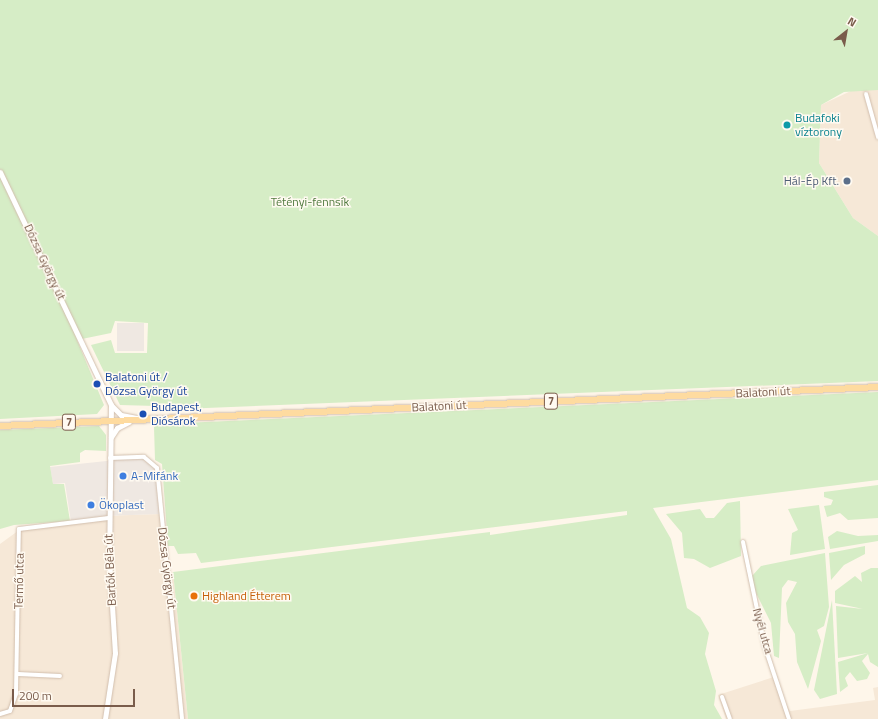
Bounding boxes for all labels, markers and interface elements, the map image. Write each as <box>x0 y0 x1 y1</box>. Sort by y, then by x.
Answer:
north arrow <box>826 12 866 52</box>
text: N <box>845 13 860 31</box>
place label: Budafoki víztorony <box>795 111 842 139</box>
marker: Budafoki víztorony <box>782 120 792 130</box>
place label: Hál-Ép Kft. <box>784 174 839 188</box>
marker: Hál-Ép Kft. <box>842 176 852 186</box>
park label: Tétényi-fennsík <box>271 195 349 209</box>
street label: Dózsa György út <box>21 222 69 302</box>
place label: Balatoni út / Dózsa György út <box>105 370 187 398</box>
marker: Balatoni út / Dózsa György út <box>92 379 102 389</box>
street label: Balatoni út <box>735 383 791 401</box>
road number: 7 <box>543 392 559 410</box>
street label: Balatoni út <box>411 397 467 415</box>
place label: Budapest, Diósárok <box>151 400 202 428</box>
marker: Budapest, Diósárok <box>138 409 148 419</box>
road number: 7 <box>61 413 77 431</box>
place label: A-Mifánk <box>131 469 178 483</box>
marker: A-Mifánk <box>118 471 128 481</box>
place label: Ökoplast <box>99 498 144 512</box>
marker: Ökoplast <box>86 500 96 510</box>
street label: Dózsa György út <box>155 526 179 610</box>
street label: Bartók Béla út <box>101 534 119 606</box>
street label: Termő utca <box>11 553 27 609</box>
place label: Highland Étterem <box>202 589 291 603</box>
marker: Highland Étterem <box>189 591 199 601</box>
street label: Nyél utca <box>750 606 776 656</box>
scale bar <box>14 681 137 707</box>
text: 200 m <box>19 686 52 705</box>

